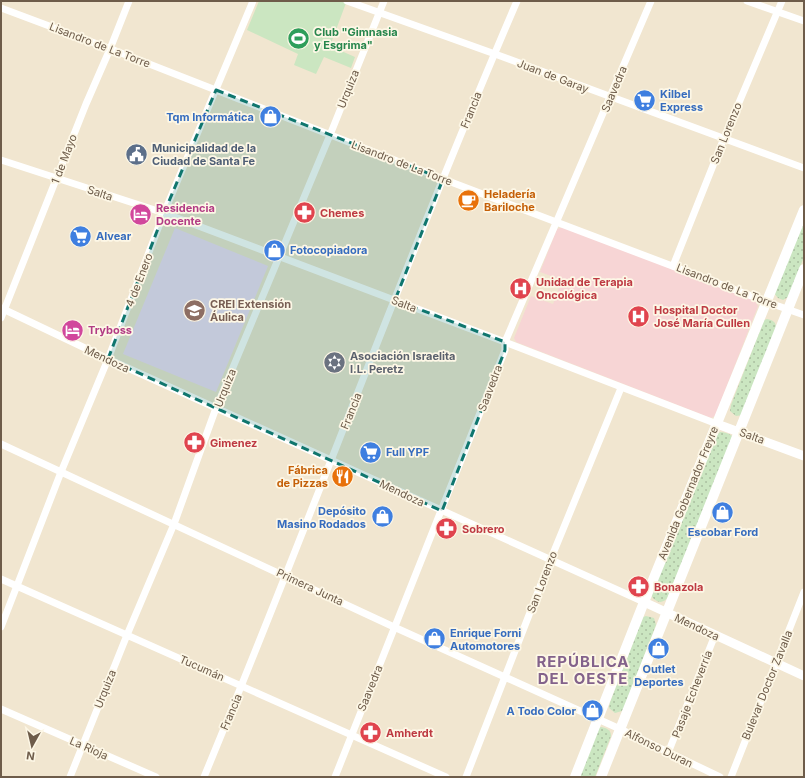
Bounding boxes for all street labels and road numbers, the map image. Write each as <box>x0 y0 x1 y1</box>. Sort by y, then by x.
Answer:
street label: Lisandro de La Torre <box>48 19 152 71</box>
street label: Juan de Garay <box>515 56 591 96</box>
street label: Saavedra <box>598 64 630 114</box>
street label: Urquiza <box>334 68 362 110</box>
street label: Francia <box>457 90 485 130</box>
street label: San Lorenzo <box>707 100 745 166</box>
street label: 1 de Mayo <box>48 132 80 186</box>
street label: Lisandro de La Torre <box>350 137 454 189</box>
street label: Salta <box>86 182 114 204</box>
street label: 4 de Enero <box>122 251 156 309</box>
street label: Lisandro de La Torre <box>675 260 779 312</box>
street label: Salta <box>389 293 419 315</box>
street label: Mendoza <box>82 342 132 376</box>
street label: Saavedra <box>475 363 505 413</box>
street label: Urquiza <box>211 367 239 409</box>
street label: Francia <box>337 391 365 431</box>
street label: Avenida Gobernador Freyre <box>655 424 721 562</box>
street label: Salta <box>737 425 767 447</box>
street label: Mendoza <box>377 476 427 510</box>
street label: San Lorenzo <box>524 549 560 615</box>
street label: Primera Junta <box>274 565 346 609</box>
street label: Mendoza <box>672 610 722 644</box>
street label: Bulevar Doctor Zavalla <box>739 628 795 742</box>
street label: Pasaje Echeverría <box>669 648 715 740</box>
street label: Tucumán <box>177 652 227 684</box>
street label: Saavedra <box>354 663 386 713</box>
street label: Urquiza <box>91 668 119 710</box>
street label: Francia <box>217 692 245 732</box>
street label: Alfonso Duran <box>623 726 695 770</box>
street label: La Rioja <box>68 733 110 763</box>

